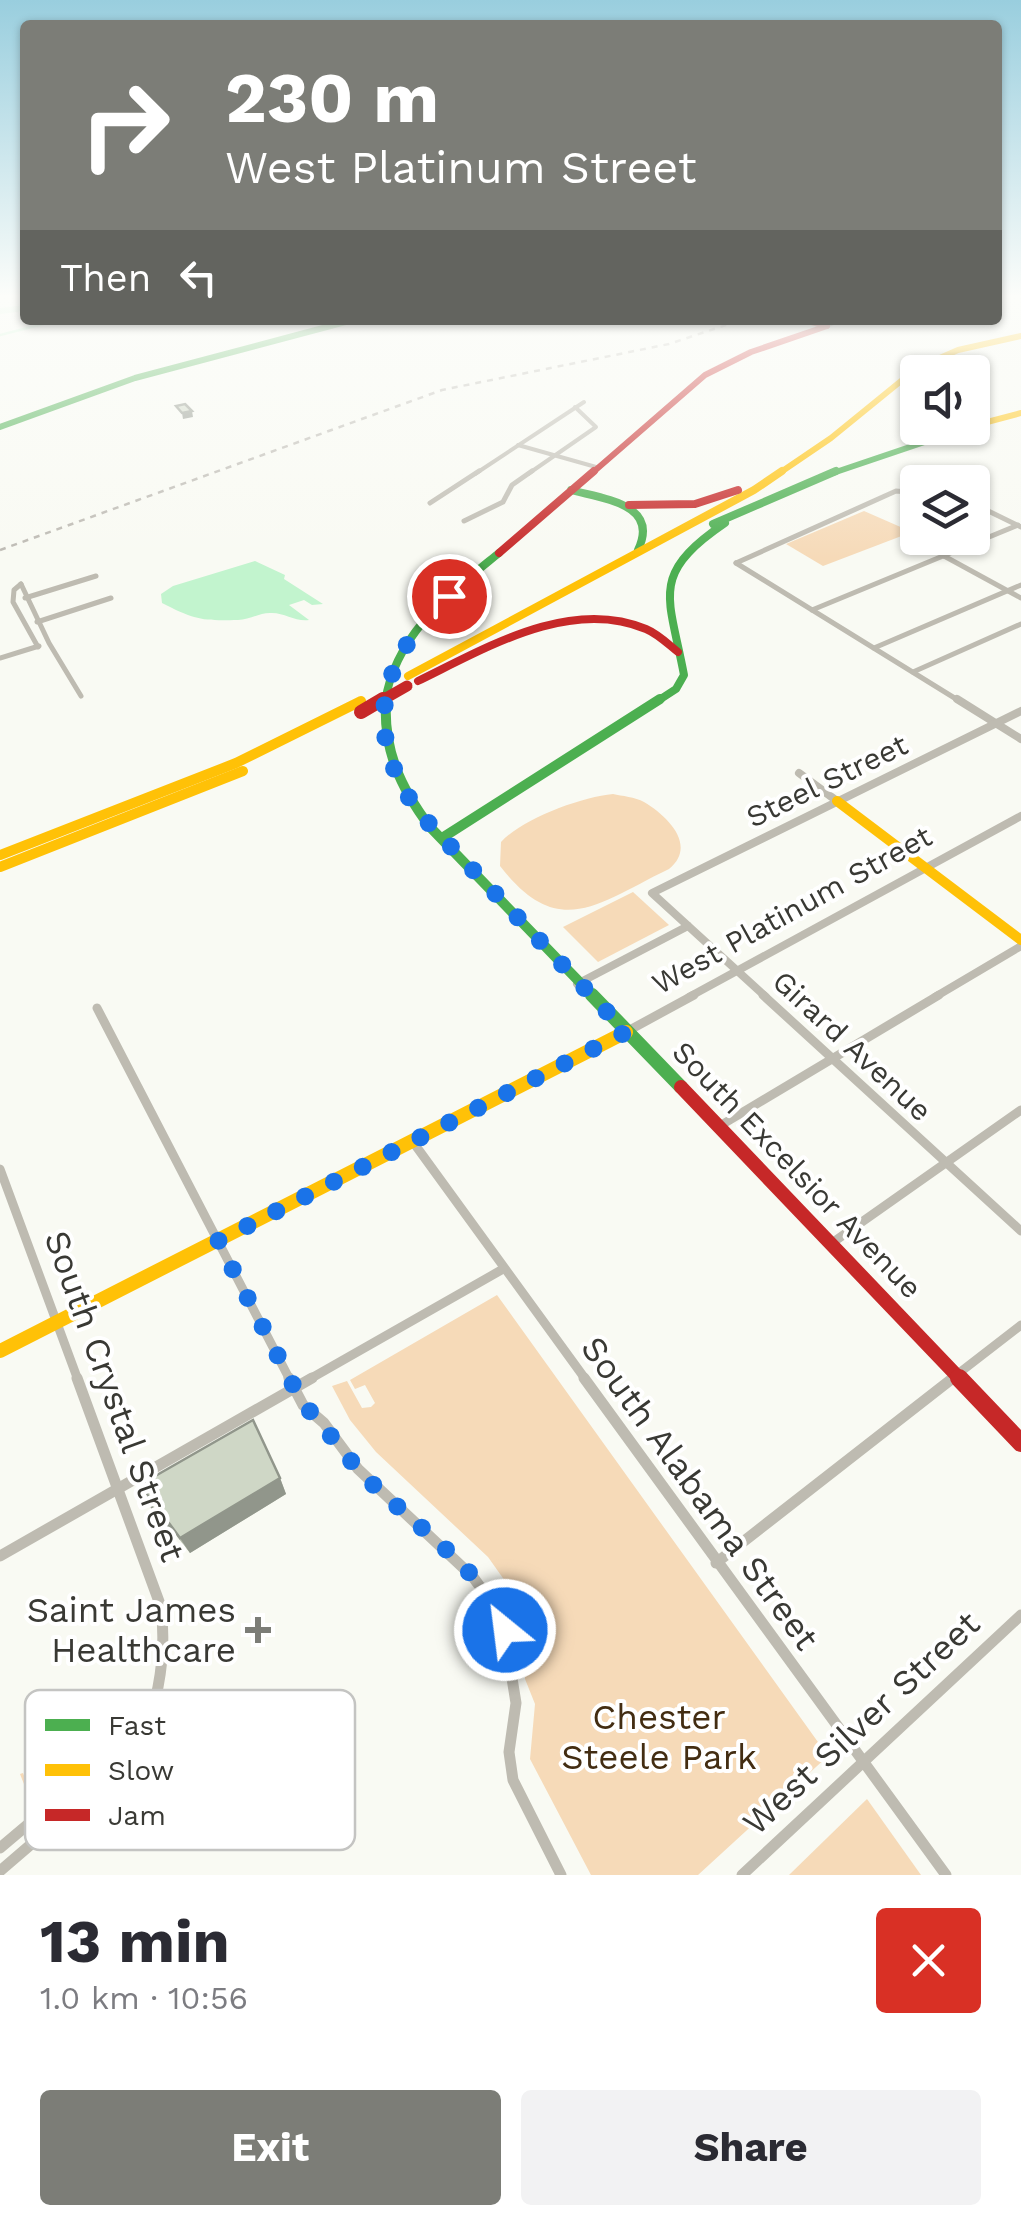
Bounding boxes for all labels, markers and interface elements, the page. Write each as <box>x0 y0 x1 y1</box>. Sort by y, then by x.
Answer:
text: 230 m <box>225 57 439 139</box>
icon: right <box>60 60 190 190</box>
text: West Platinum Street <box>225 141 697 194</box>
icon: left <box>171 250 226 305</box>
text: Then <box>60 256 151 300</box>
map controls <box>900 355 990 555</box>
button: sound <box>900 355 990 445</box>
button: layers <box>900 465 990 555</box>
pin <box>407 554 492 639</box>
icon: arrive <box>422 569 477 624</box>
street label: Steel Street <box>740 726 914 835</box>
street label: West Platinum Street <box>646 818 938 1001</box>
street label: Girard Avenue <box>766 963 939 1128</box>
street label: South Excelsior Avenue <box>665 1034 929 1305</box>
street label: South Crystal Street <box>36 1225 195 1567</box>
street label: South Alabama Street <box>572 1328 828 1658</box>
position arrow <box>453 1578 557 1682</box>
place label: Saint James Healthcare <box>27 1589 236 1671</box>
street label: West Silver Street <box>734 1602 988 1844</box>
marker: Saint James Healthcare <box>245 1617 271 1643</box>
legend <box>25 1690 355 1850</box>
park label: Chester Steele Park <box>561 1696 757 1778</box>
text: Fast <box>108 1709 166 1742</box>
text: Slow <box>108 1754 174 1787</box>
text: Jam <box>108 1799 166 1832</box>
text: 13 min <box>40 1906 230 1977</box>
button: close <box>876 1908 981 2013</box>
text: 1.0 km · 10:56 <box>40 1979 248 2017</box>
button: Exit <box>40 2090 501 2205</box>
button: Share <box>521 2090 981 2205</box>

